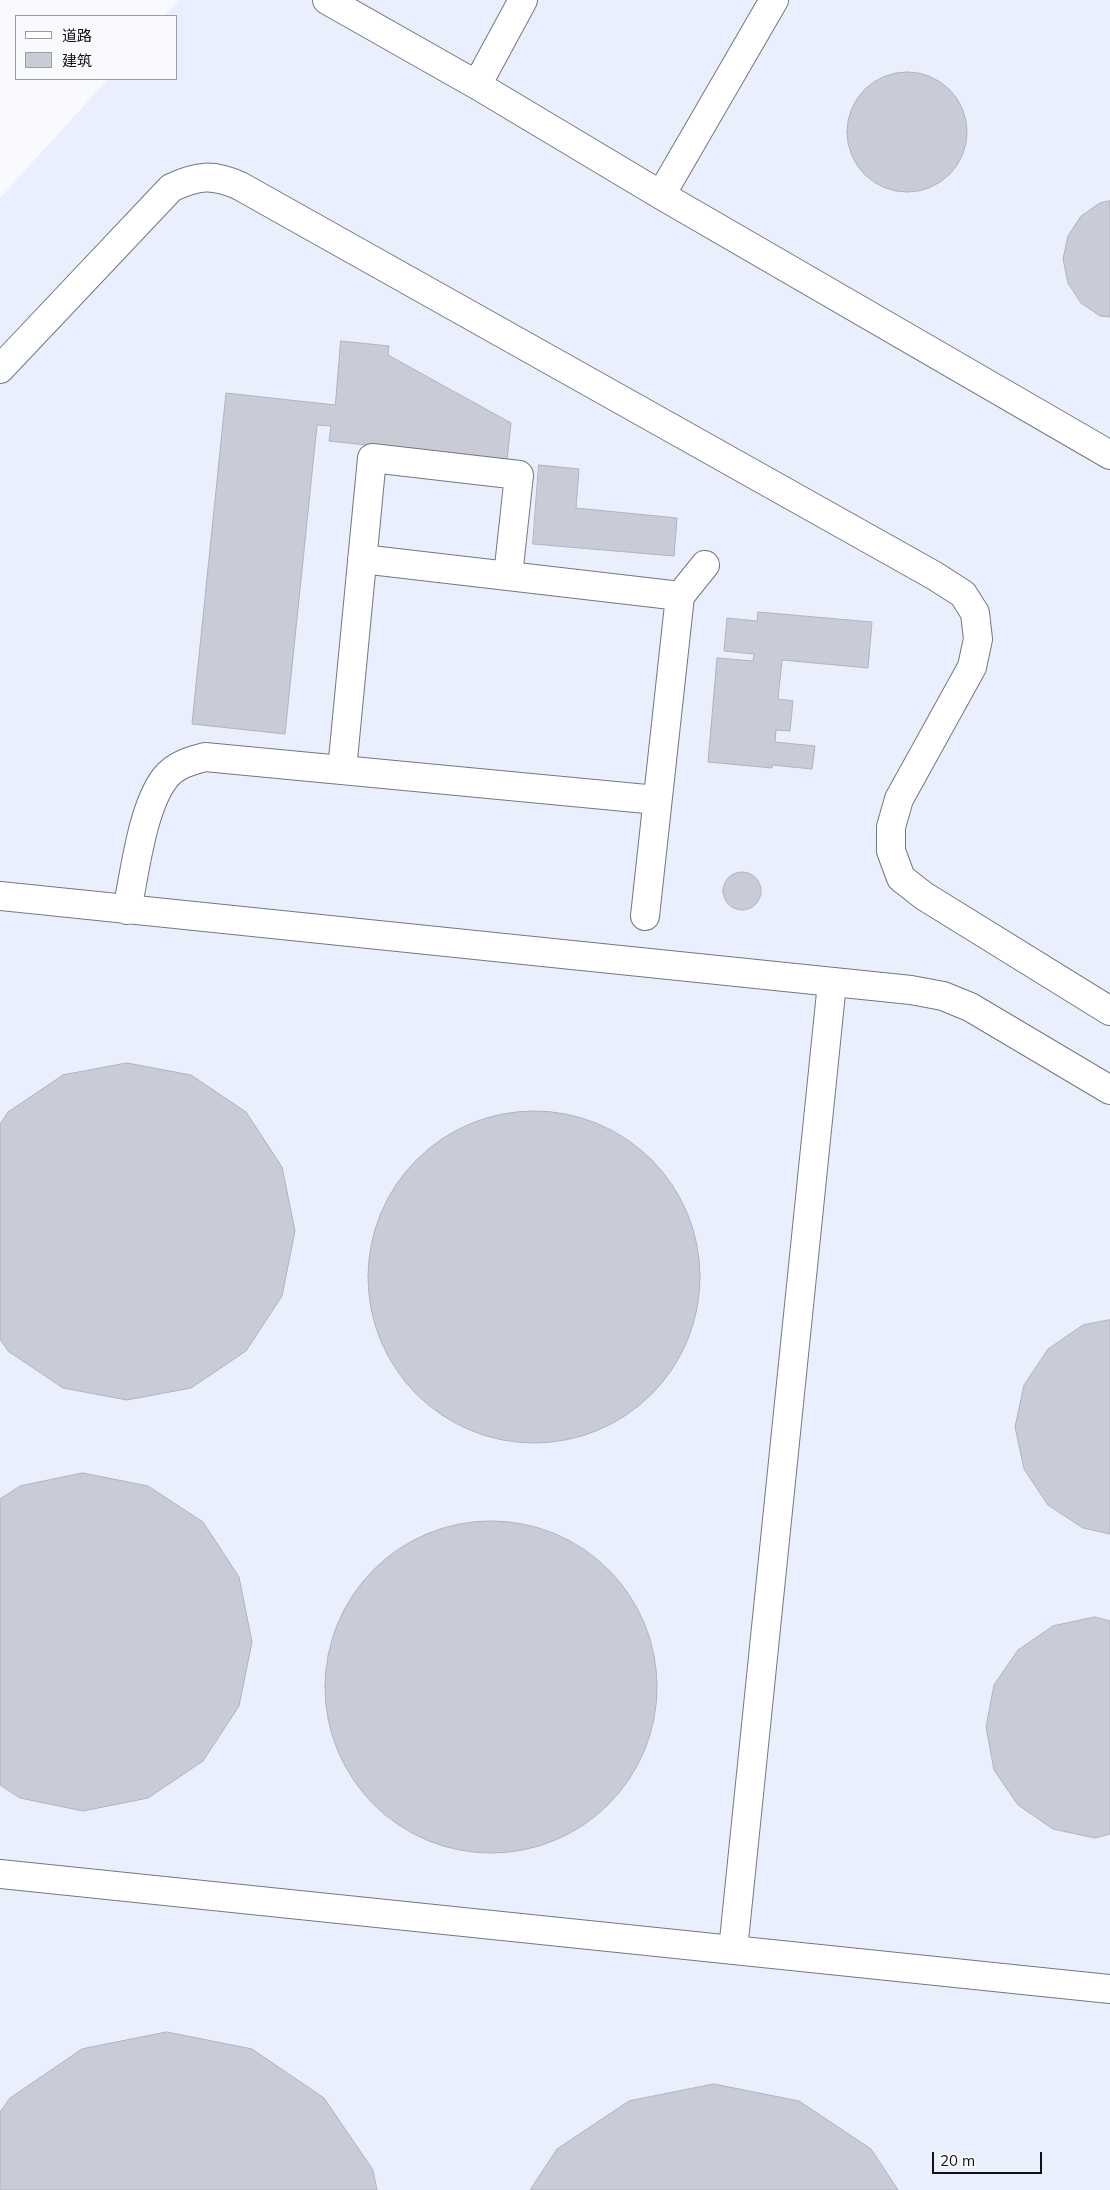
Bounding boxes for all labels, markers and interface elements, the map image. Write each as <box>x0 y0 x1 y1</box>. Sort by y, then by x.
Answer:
legend <box>15 15 178 80</box>
text: 道路 <box>62 26 92 45</box>
text: 建筑 <box>62 51 92 70</box>
scale bar <box>935 2142 1045 2174</box>
text: 20 m <box>940 2151 975 2170</box>

